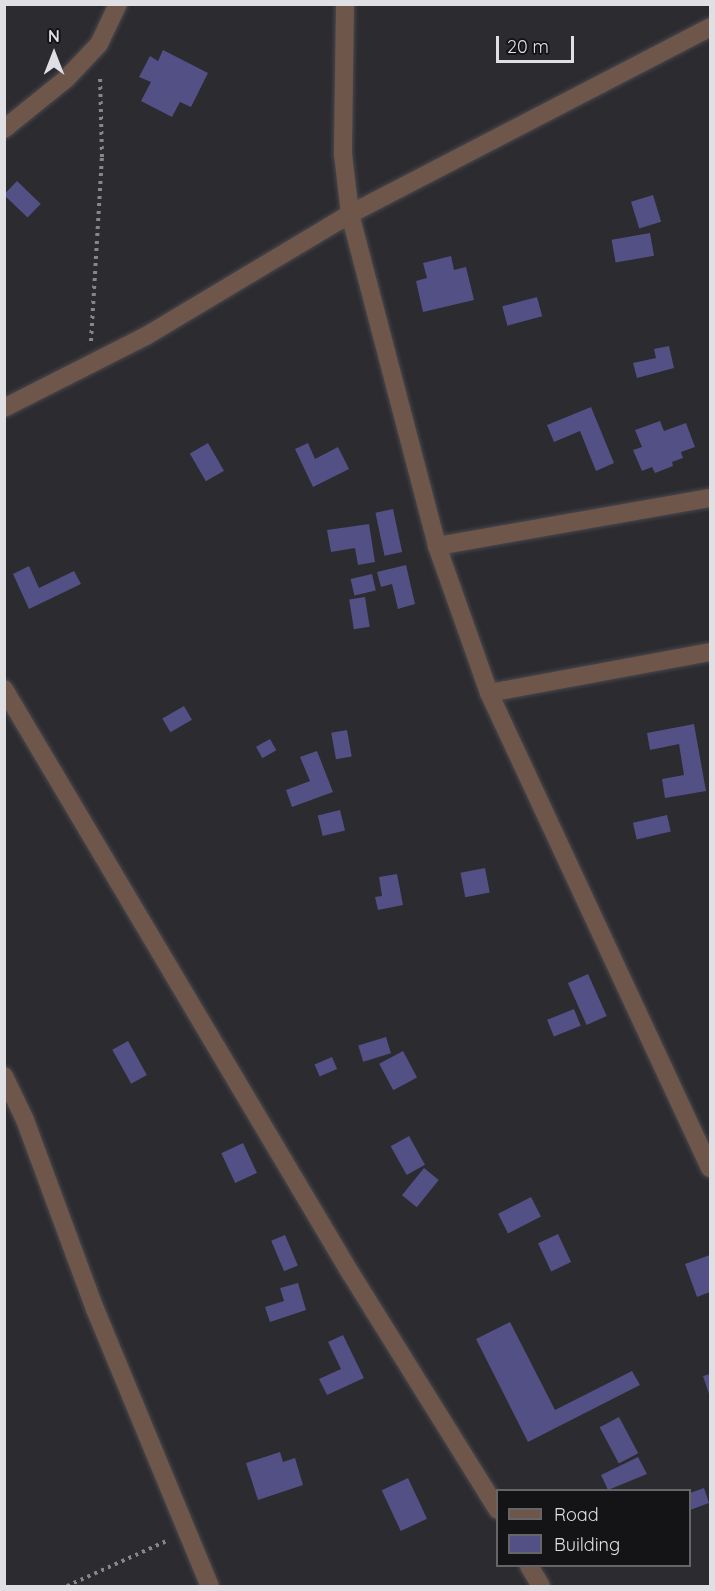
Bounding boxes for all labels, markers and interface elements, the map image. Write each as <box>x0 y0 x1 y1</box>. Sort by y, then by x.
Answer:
north arrow <box>24 24 84 84</box>
scale bar <box>499 24 577 62</box>
text: N <box>48 26 60 46</box>
text: 20 m <box>507 35 549 58</box>
legend <box>496 1489 691 1567</box>
text: Road <box>554 1503 599 1526</box>
text: Building <box>554 1533 620 1556</box>

